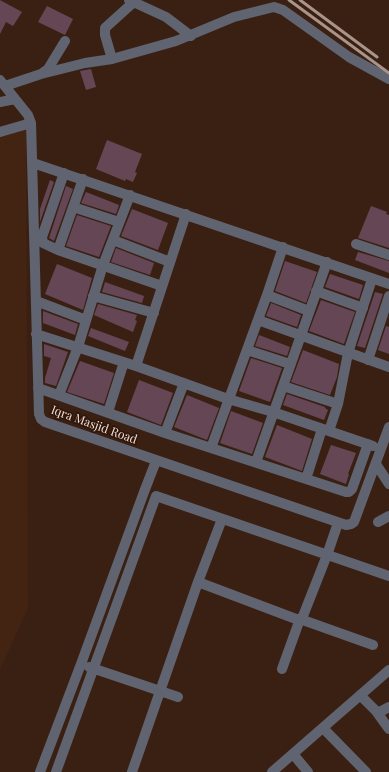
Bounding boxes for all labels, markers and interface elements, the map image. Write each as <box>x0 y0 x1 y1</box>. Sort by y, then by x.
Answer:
street label: Iqra Masjid Road <box>49 403 139 447</box>

